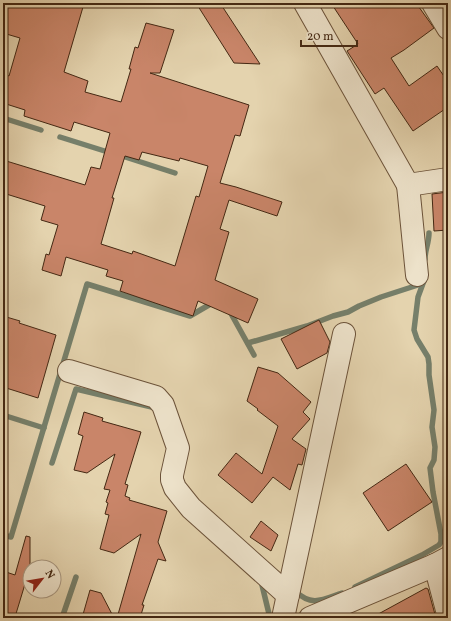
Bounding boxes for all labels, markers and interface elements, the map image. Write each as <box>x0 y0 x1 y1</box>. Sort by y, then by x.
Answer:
scale bar <box>301 22 357 48</box>
text: 20 m <box>307 29 334 45</box>
north arrow <box>22 559 62 599</box>
text: N <box>41 567 58 582</box>

